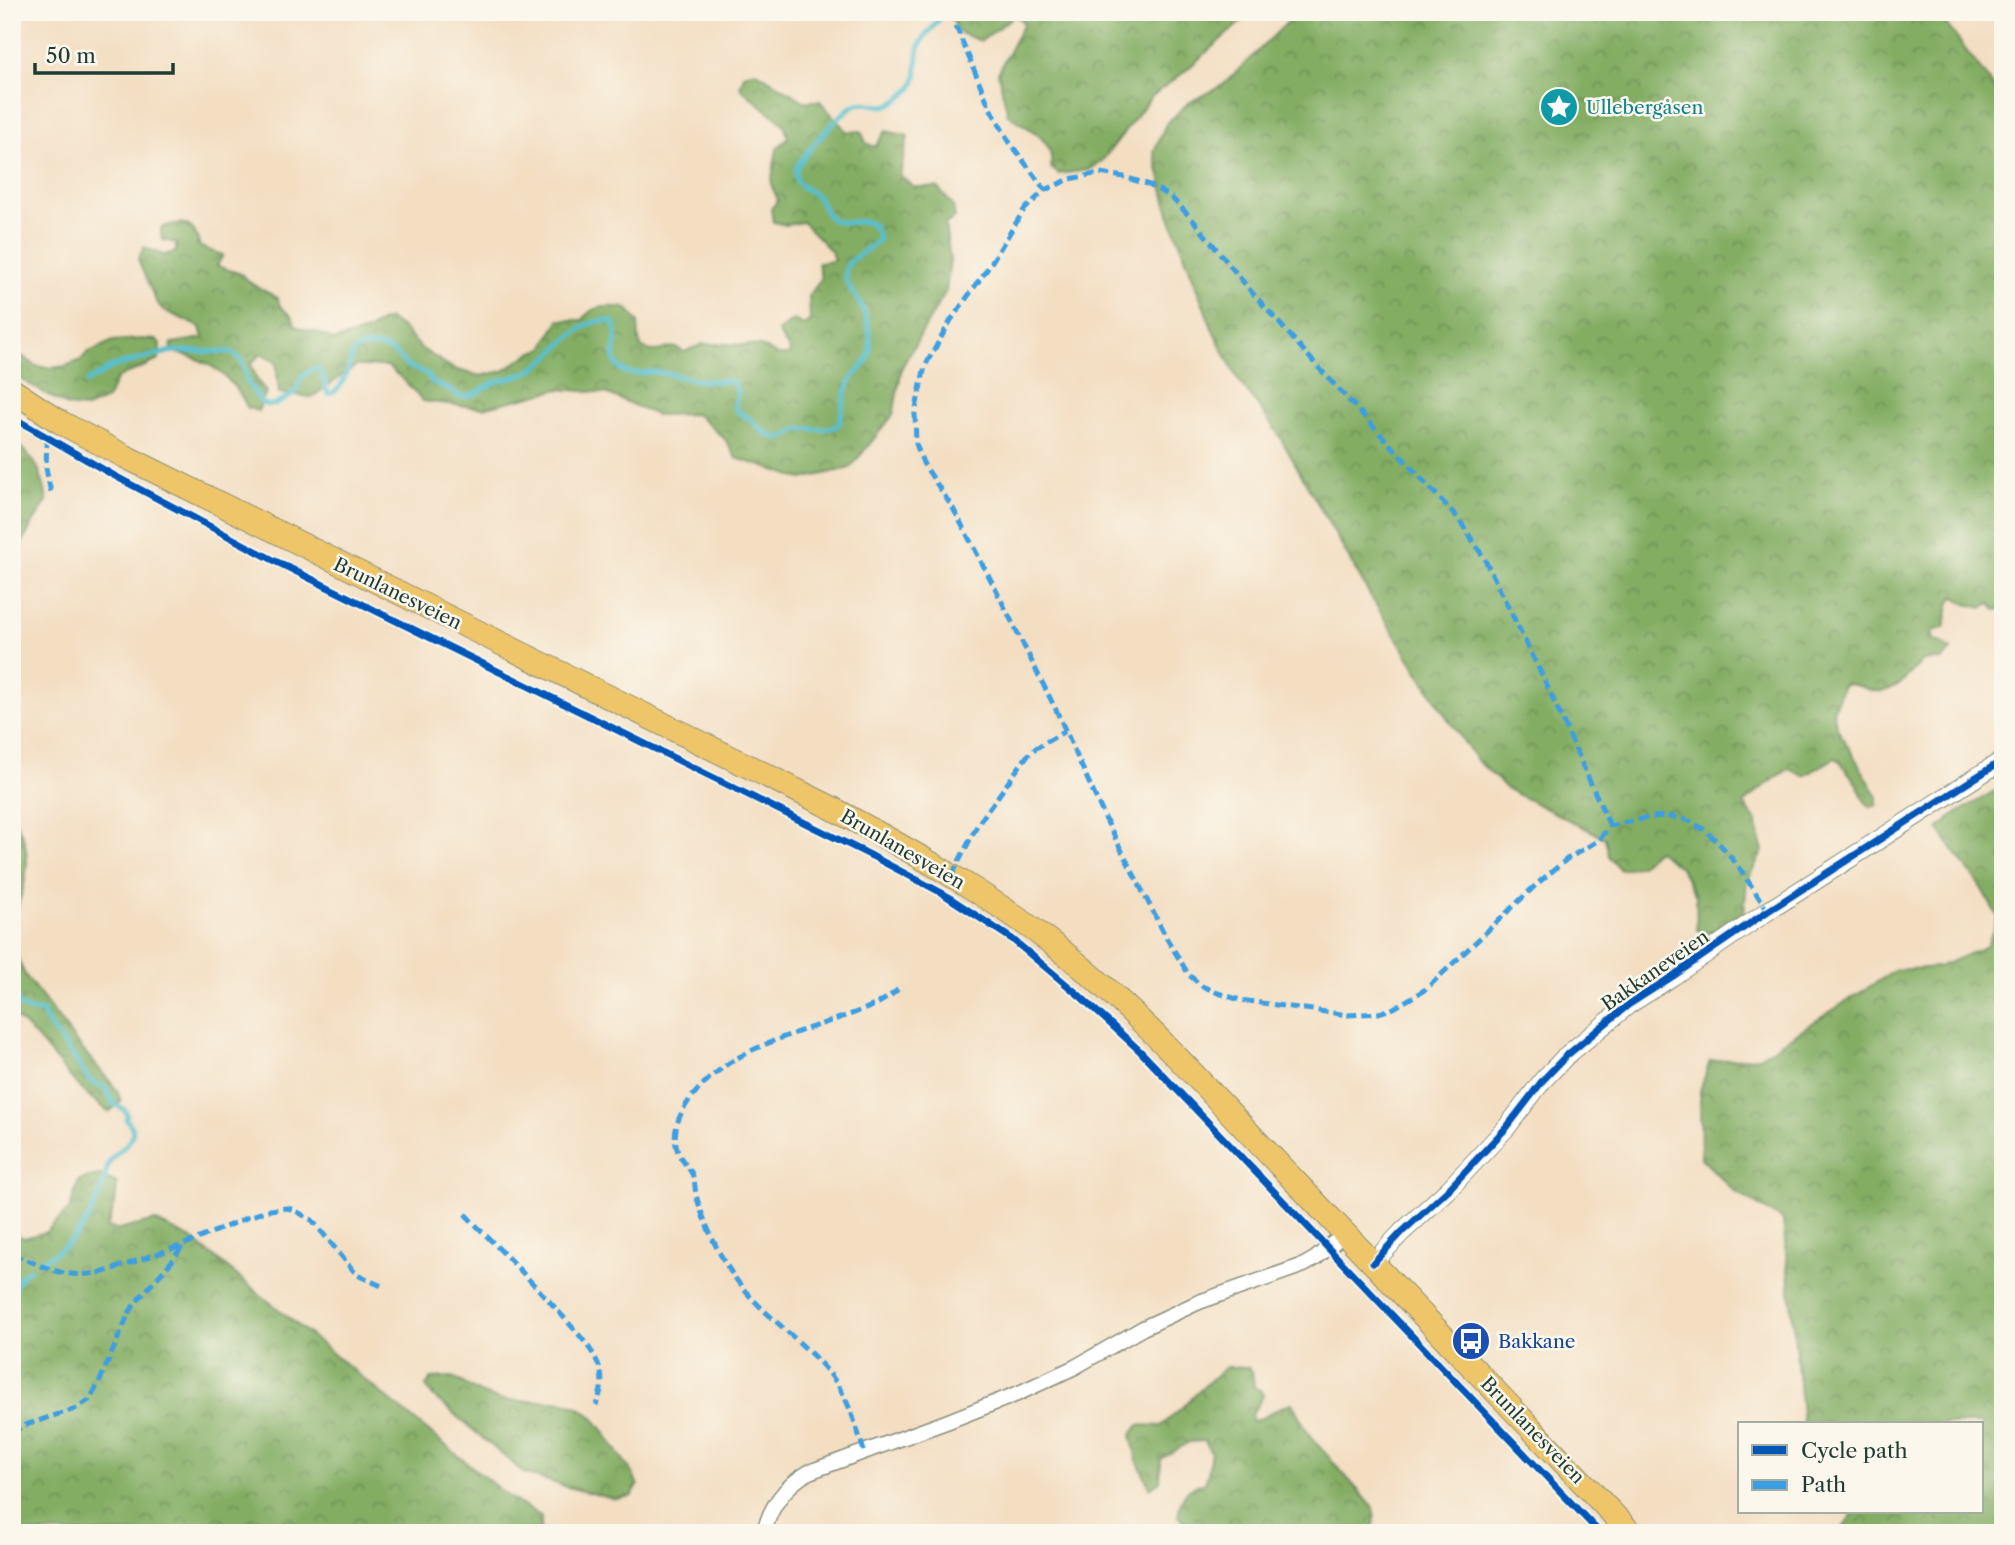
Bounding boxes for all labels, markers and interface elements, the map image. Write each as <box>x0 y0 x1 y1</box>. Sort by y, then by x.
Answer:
scale bar <box>35 32 173 76</box>
text: 50 m <box>46 43 96 68</box>
place icon: Ullebergåsen <box>1538 86 1580 128</box>
place label: Ullebergåsen <box>1586 96 1704 119</box>
street label: Brunlanesveien <box>330 552 466 634</box>
street label: Brunlanesveien <box>836 805 969 894</box>
street label: Bakkaneveien <box>1597 925 1713 1016</box>
bus stop icon: Bakkane <box>1450 1320 1492 1362</box>
place label: Bakkane <box>1498 1330 1575 1353</box>
street label: Brunlanesveien <box>1476 1372 1590 1489</box>
legend <box>1738 1422 1983 1514</box>
text: Cycle path <box>1801 1438 1908 1463</box>
text: Path <box>1801 1472 1846 1497</box>

